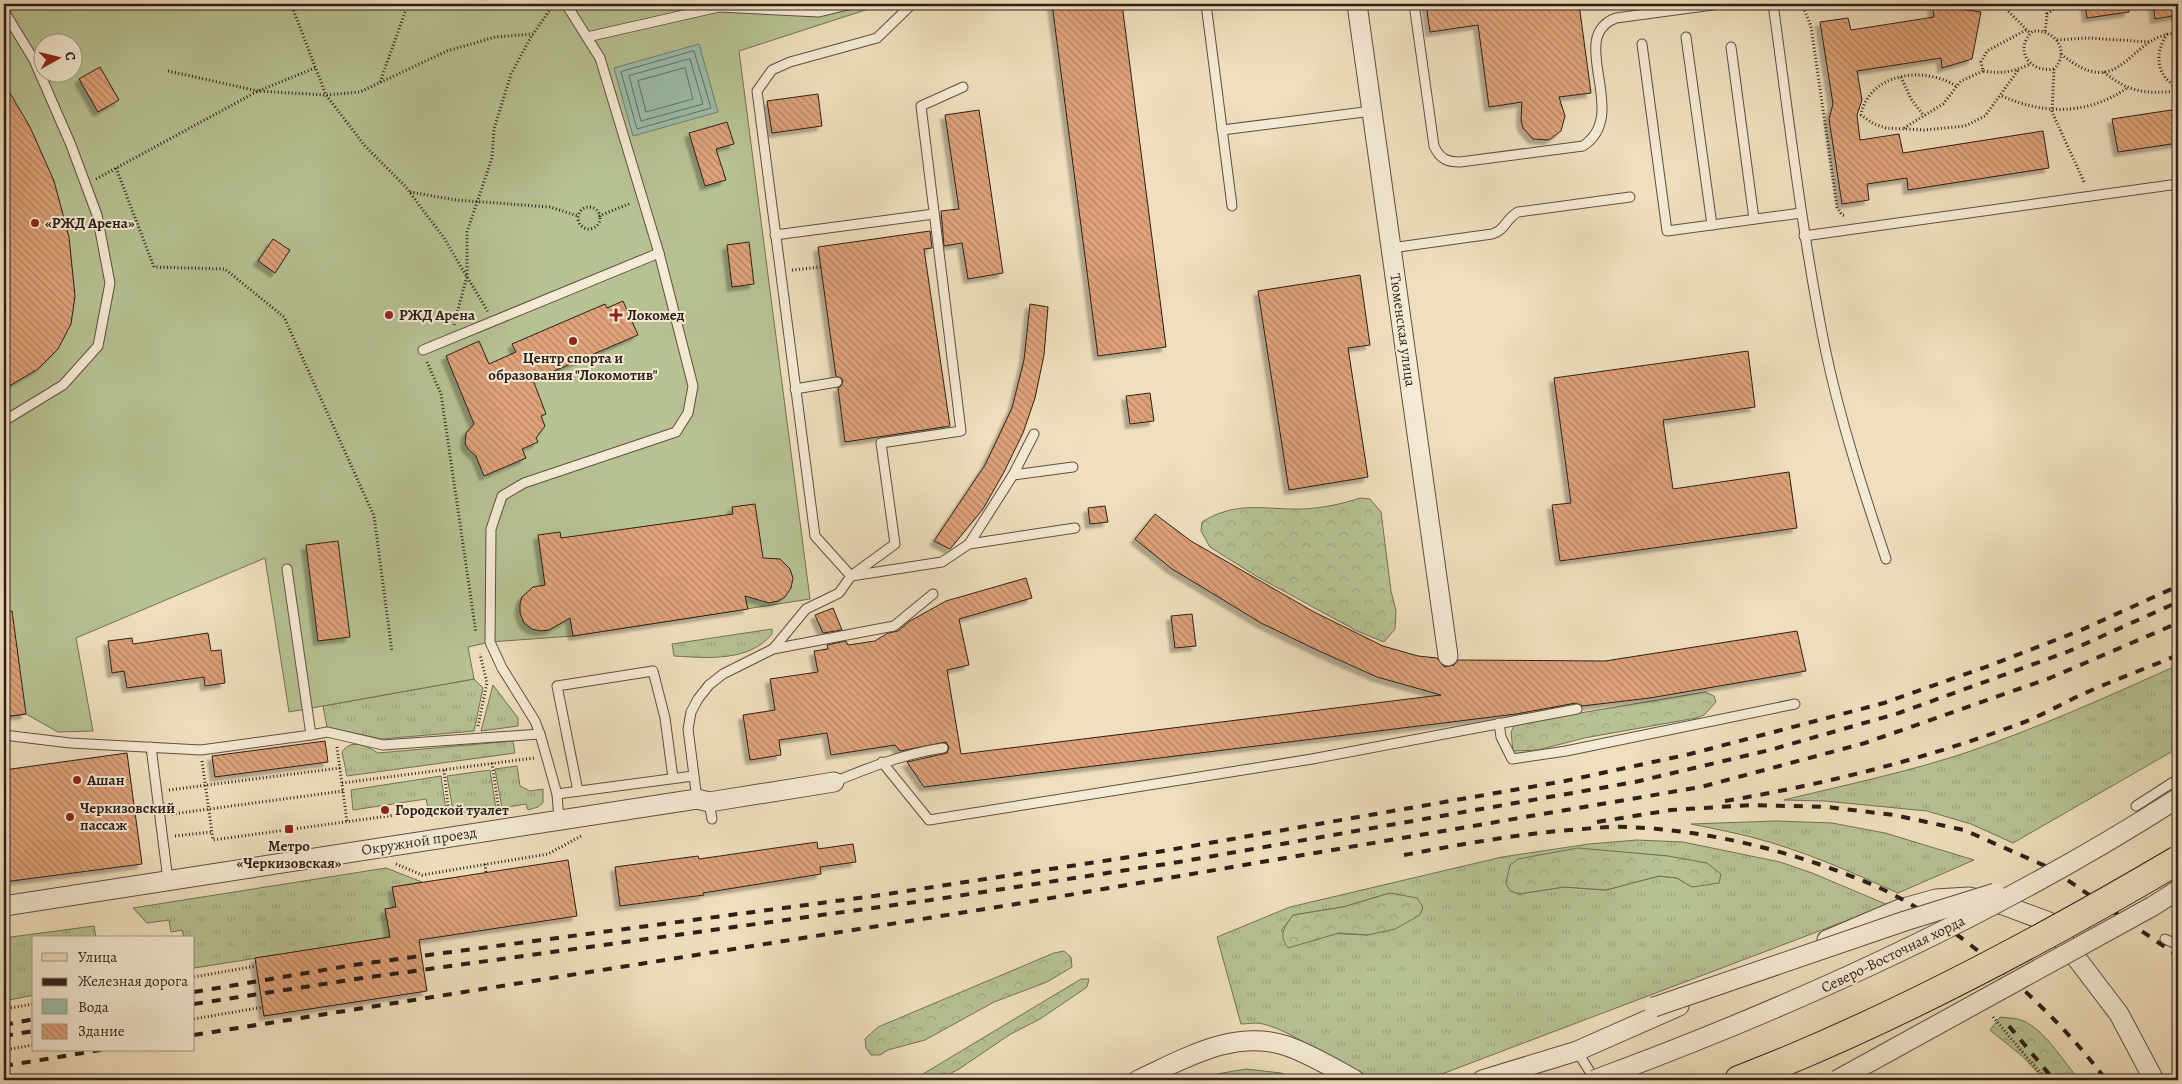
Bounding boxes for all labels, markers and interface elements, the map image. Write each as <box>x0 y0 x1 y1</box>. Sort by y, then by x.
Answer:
north arrow <box>32 32 82 82</box>
text: С <box>60 51 80 62</box>
place label: «РЖД Арена» <box>45 213 135 233</box>
marker: «РЖД Арена» <box>29 217 41 229</box>
street label: Тюменская улица <box>1385 272 1421 388</box>
place label: РЖД Арена <box>399 305 476 325</box>
place label: Локомед <box>627 305 685 325</box>
marker: Локомед <box>609 308 623 322</box>
marker: РЖД Арена <box>383 309 395 321</box>
marker: Центр спорта и образования "Локомотив" <box>567 335 579 347</box>
place label: Центр спорта и образования "Локомотив" <box>488 348 658 385</box>
place label: Ашан <box>86 770 125 790</box>
marker: Ашан <box>71 774 83 786</box>
place label: Черкизовский пассаж <box>80 798 175 835</box>
place label: Городской туалет <box>395 800 509 820</box>
marker: Городской туалет <box>379 804 391 816</box>
marker: Черкизовский пассаж <box>64 811 76 823</box>
street label: Окружной проезд <box>360 822 478 860</box>
marker: Метро «Черкизовская» <box>283 823 295 835</box>
place label: Метро «Черкизовская» <box>236 836 342 873</box>
street label: Северо-Восточная хорда <box>1818 910 1968 998</box>
legend <box>32 936 195 1052</box>
text: Улица <box>78 947 117 967</box>
text: Железная дорога <box>78 971 188 991</box>
text: Вода <box>78 997 109 1017</box>
text: Здание <box>78 1021 125 1041</box>

